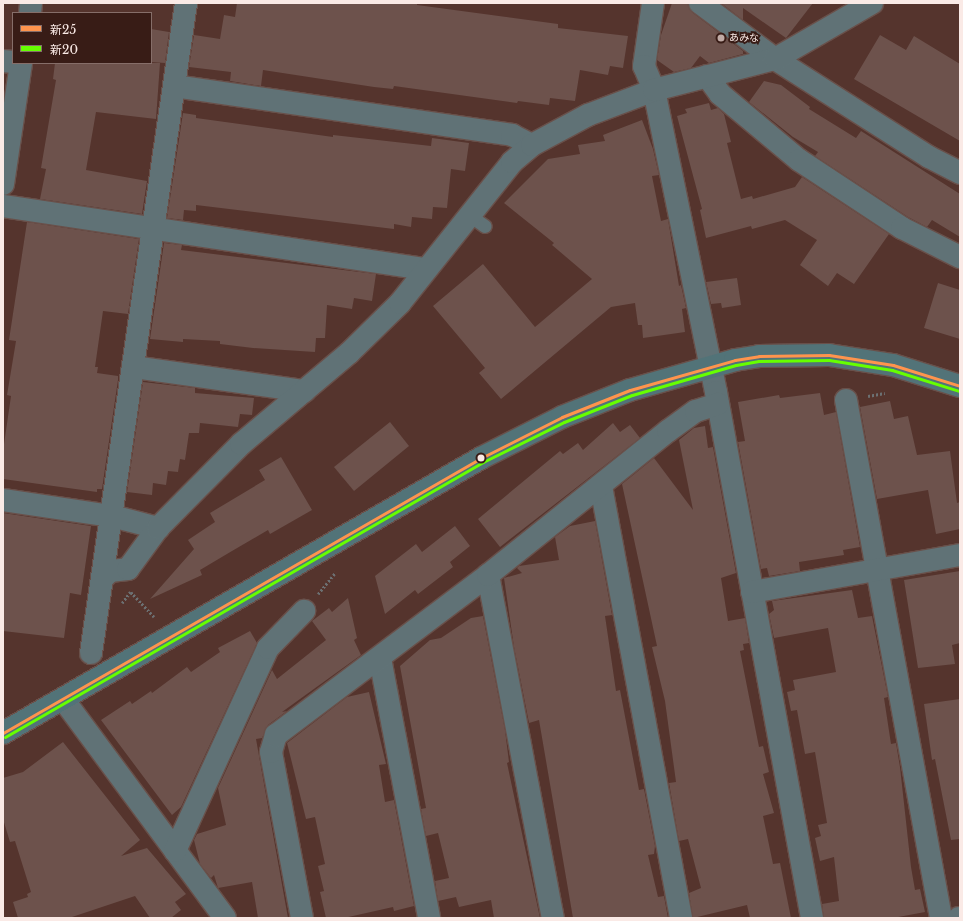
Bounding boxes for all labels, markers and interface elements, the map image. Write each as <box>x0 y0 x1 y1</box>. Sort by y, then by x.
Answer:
legend <box>12 12 152 64</box>
text: 新25 <box>50 22 76 37</box>
place label: あみな <box>729 32 759 44</box>
marker: あみな <box>716 33 726 43</box>
text: 新20 <box>50 42 78 57</box>
unlabelled marker <box>476 453 486 463</box>

